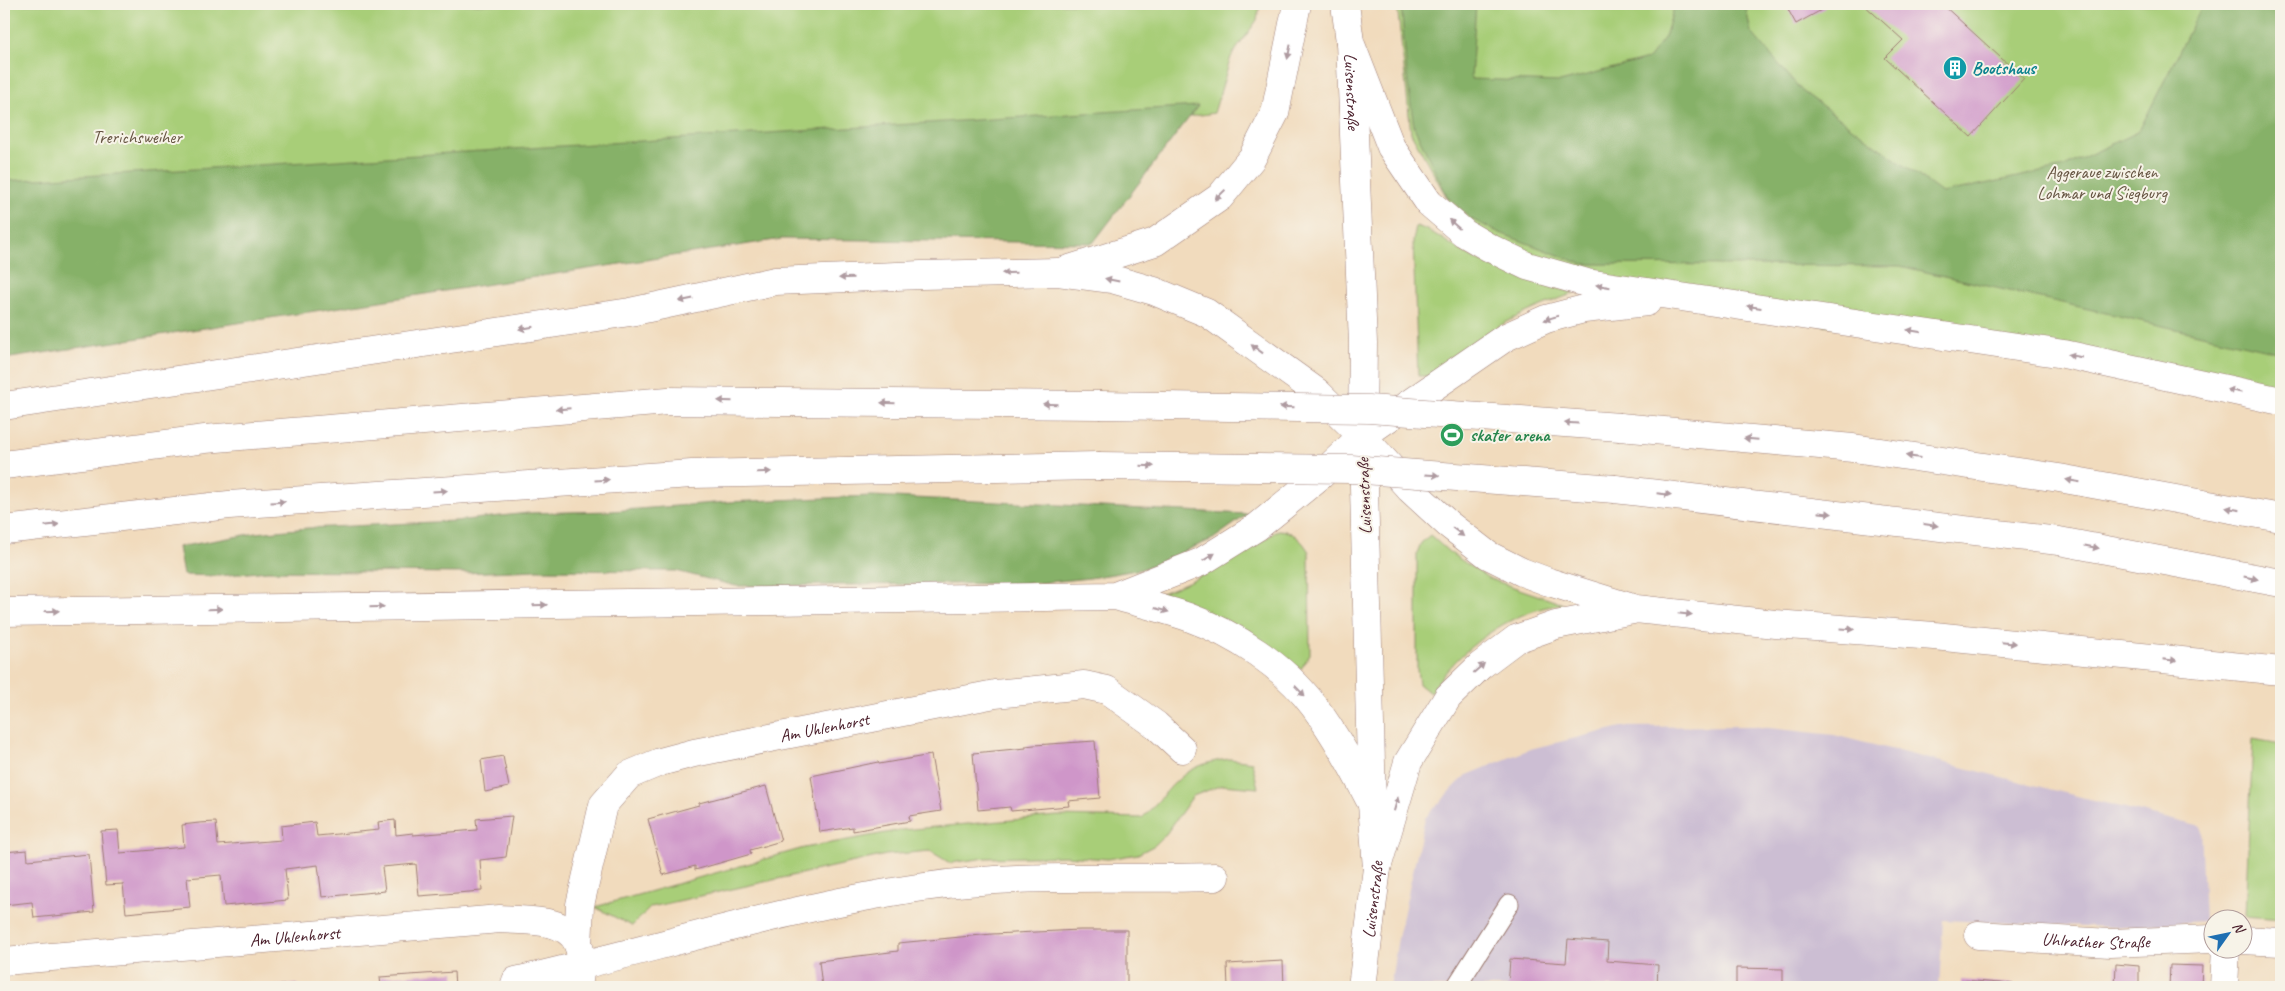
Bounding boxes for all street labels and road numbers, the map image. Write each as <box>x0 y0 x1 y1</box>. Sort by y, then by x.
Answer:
street label: Luisenstraße <box>1340 53 1365 132</box>
street label: Luisenstraße <box>1352 456 1376 535</box>
street label: Am Uhlenhorst <box>778 708 873 747</box>
street label: Luisenstraße <box>1357 860 1388 939</box>
street label: Am Uhlenhorst <box>249 921 343 951</box>
street label: Uhlrather Straße <box>2041 928 2151 954</box>

